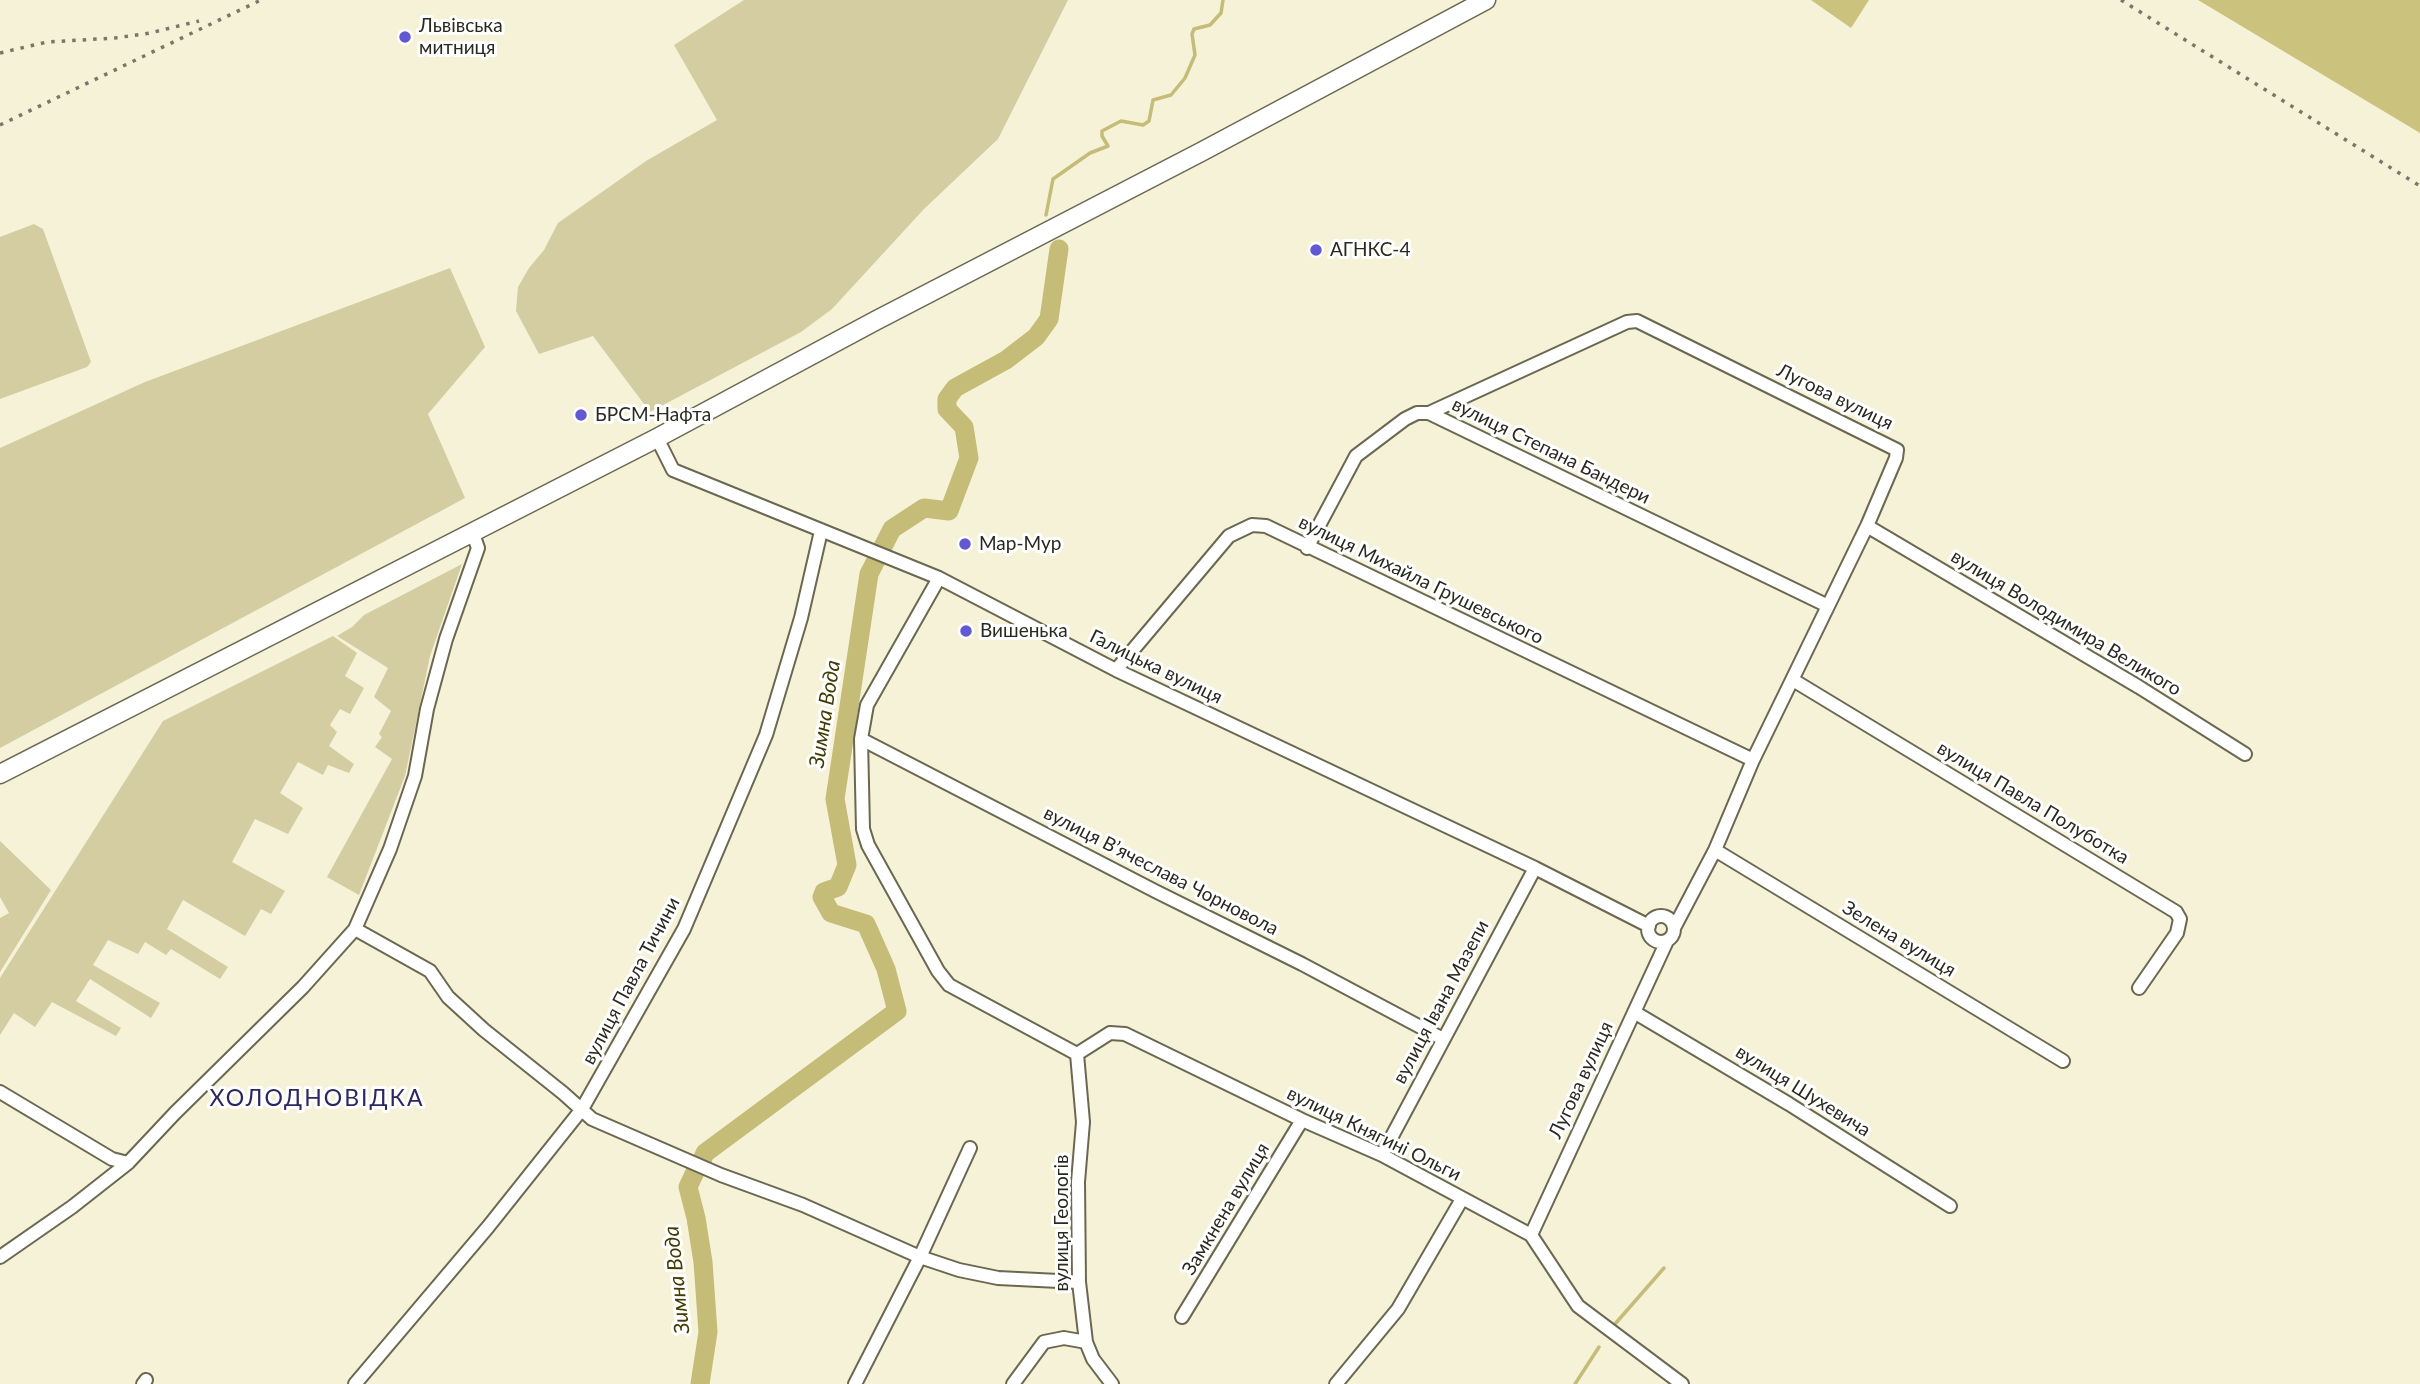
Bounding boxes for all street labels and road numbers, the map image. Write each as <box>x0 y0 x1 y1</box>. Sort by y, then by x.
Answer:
street label: Лугова вулиця <box>1773 359 1897 435</box>
street label: вулиця Степана Бандери <box>1448 393 1654 509</box>
street label: вулиця Михайла Грушевського <box>1295 511 1547 649</box>
street label: вулиця Володимира Великого <box>1947 545 2185 701</box>
street label: Галицька вулиця <box>1086 625 1226 709</box>
street label: вулиця Павла Полуботка <box>1933 737 2133 869</box>
street label: вулиця Вʼячеслава Чорновола <box>1040 802 1282 940</box>
street label: вулиця Павла Тичини <box>577 893 685 1069</box>
street label: Зелена вулиця <box>1838 896 1960 982</box>
street label: вулиця Івана Мазепи <box>1388 916 1494 1088</box>
street label: Лугова вулиця <box>1544 1018 1618 1142</box>
street label: вулиця Шухевича <box>1731 1040 1875 1142</box>
street label: вулиця Княгині Ольги <box>1283 1082 1465 1186</box>
street label: Замкнена вулиця <box>1178 1139 1274 1279</box>
street label: вулиця Геологів <box>1051 1154 1073 1292</box>

